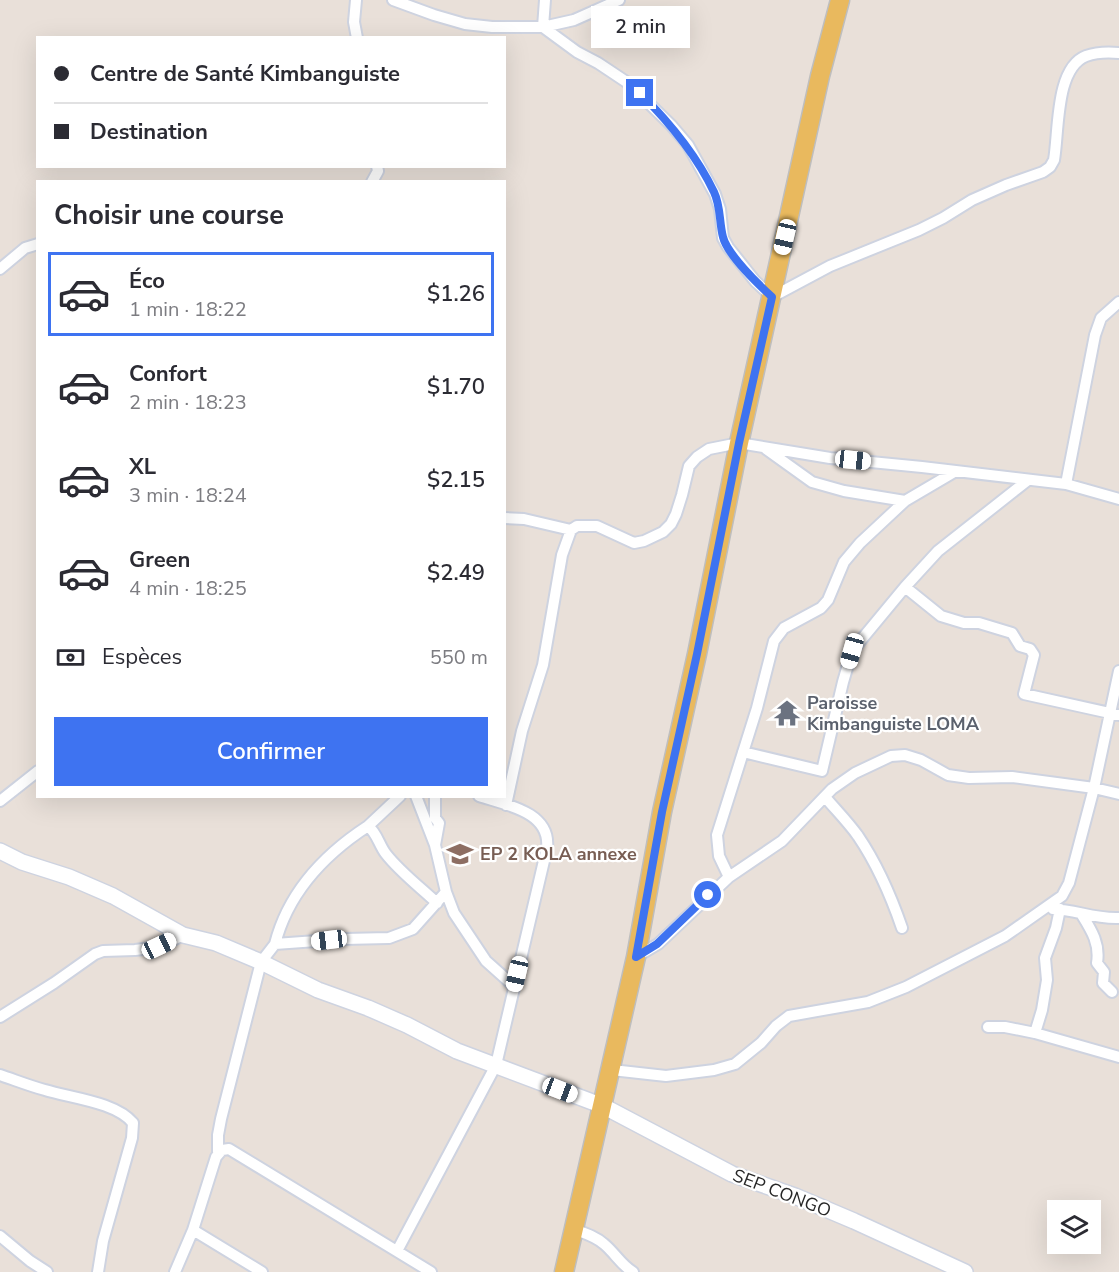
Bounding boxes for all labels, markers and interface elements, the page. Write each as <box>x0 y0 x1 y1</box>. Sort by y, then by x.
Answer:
callout: 2 min <box>590 6 690 48</box>
text: 2 min <box>615 13 666 40</box>
text: Centre de Santé Kimbanguiste <box>90 59 400 89</box>
route end <box>626 79 653 106</box>
text: Destination <box>90 117 208 147</box>
text: Choisir une course <box>54 197 284 234</box>
car <box>772 217 798 257</box>
text: Éco <box>129 266 165 296</box>
icon: car <box>57 267 111 321</box>
text: $1.26 <box>427 279 485 309</box>
text: 1 min · 18:22 <box>129 296 247 323</box>
text: Confort <box>129 359 207 389</box>
icon: car <box>57 360 111 414</box>
text: $1.70 <box>427 372 485 402</box>
text: 2 min · 18:23 <box>129 389 247 416</box>
car <box>834 449 872 471</box>
text: XL <box>129 452 156 482</box>
icon: car <box>57 453 111 507</box>
text: $2.15 <box>427 465 485 495</box>
text: 3 min · 18:24 <box>129 482 247 509</box>
text: Green <box>129 545 190 575</box>
icon: car <box>57 546 111 600</box>
text: $2.49 <box>427 558 485 588</box>
text: 4 min · 18:25 <box>129 575 247 602</box>
car <box>838 631 866 671</box>
icon: cash <box>54 641 87 674</box>
text: Espèces <box>102 642 182 672</box>
text: 550 m <box>430 644 488 671</box>
place label: Paroisse Kimbanguiste LOMA <box>807 691 980 736</box>
temple icon: Paroisse Kimbanguiste LOMA <box>772 698 802 728</box>
button: Confirmer <box>54 717 488 786</box>
school or university icon: EP 2 KOLA annexe <box>445 839 475 869</box>
place label: EP 2 KOLA annexe <box>480 842 637 866</box>
route start <box>694 881 721 908</box>
car <box>310 929 348 951</box>
car <box>139 930 179 962</box>
car <box>504 954 530 994</box>
car <box>540 1075 580 1105</box>
street label: SEP CONGO <box>729 1163 835 1223</box>
map controls <box>1047 1200 1101 1254</box>
button: layers <box>1047 1200 1101 1254</box>

